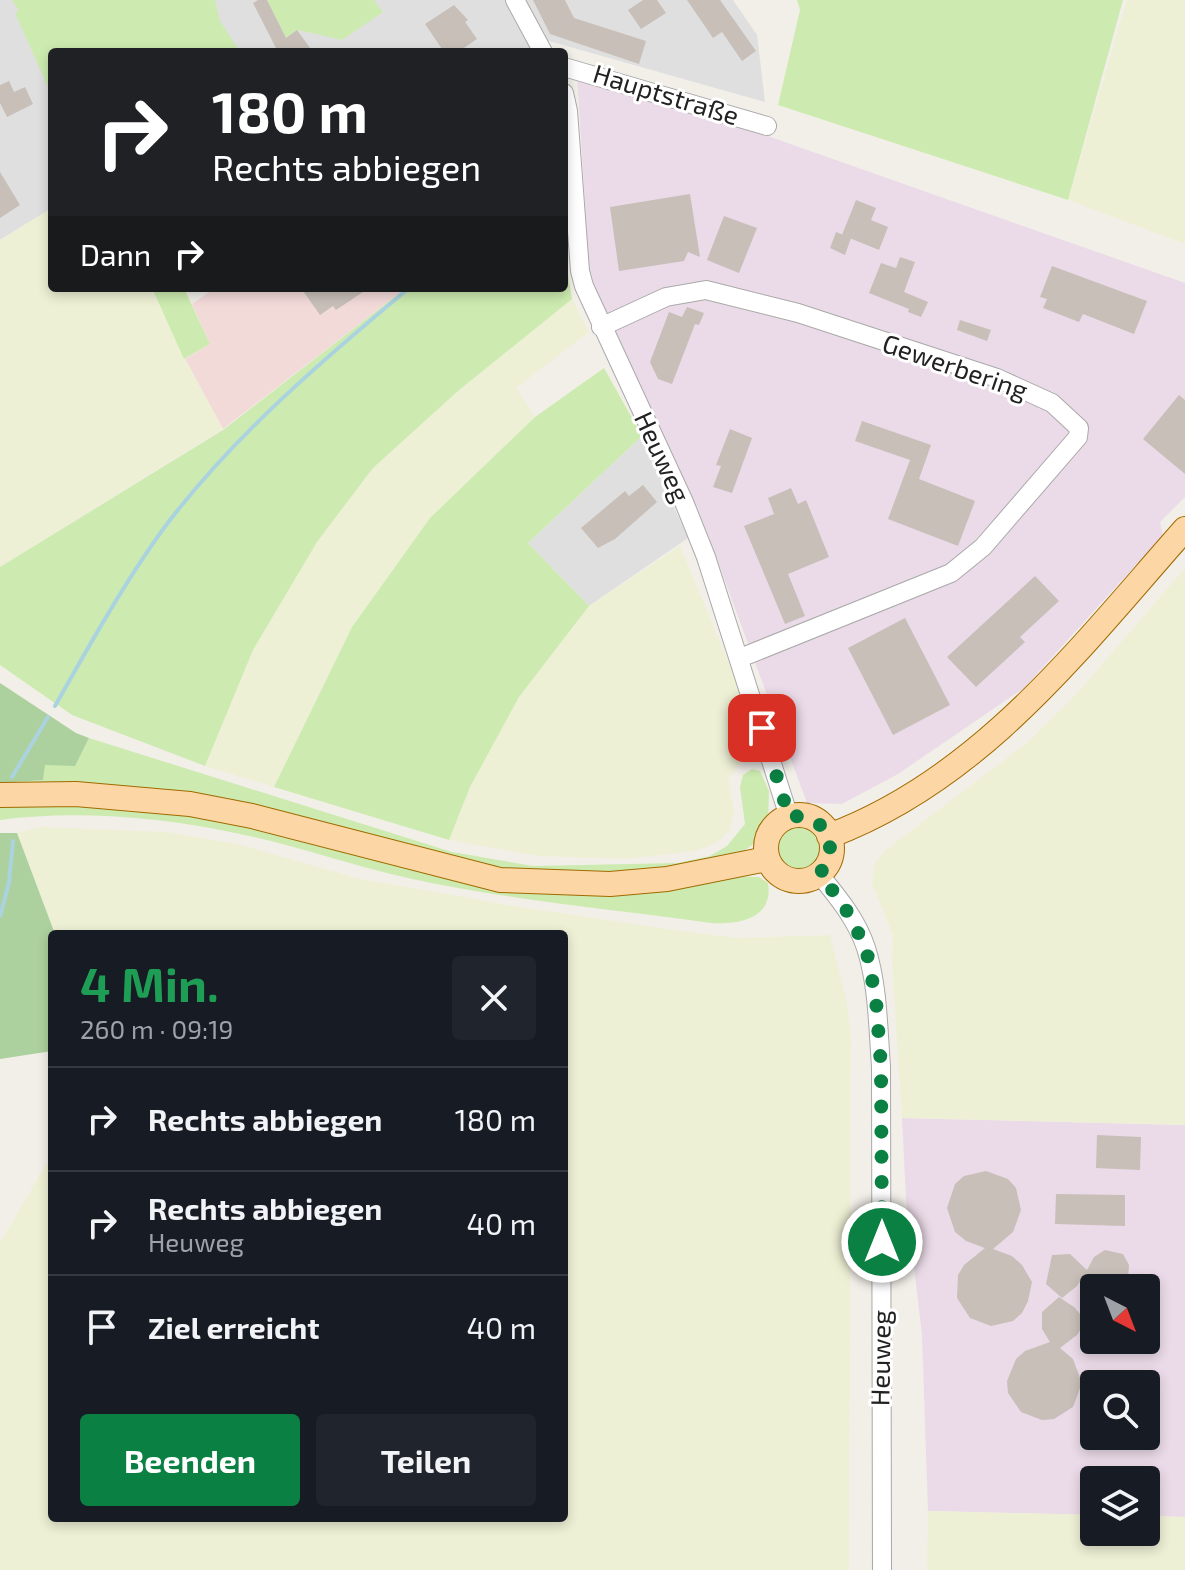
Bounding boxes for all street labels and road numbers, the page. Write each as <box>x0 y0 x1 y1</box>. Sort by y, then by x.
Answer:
street label: Hauptstraße <box>590 57 743 130</box>
street label: Gewerbering <box>879 326 1032 405</box>
street label: Heuweg <box>629 406 698 506</box>
street label: Heuweg <box>863 1310 896 1406</box>

